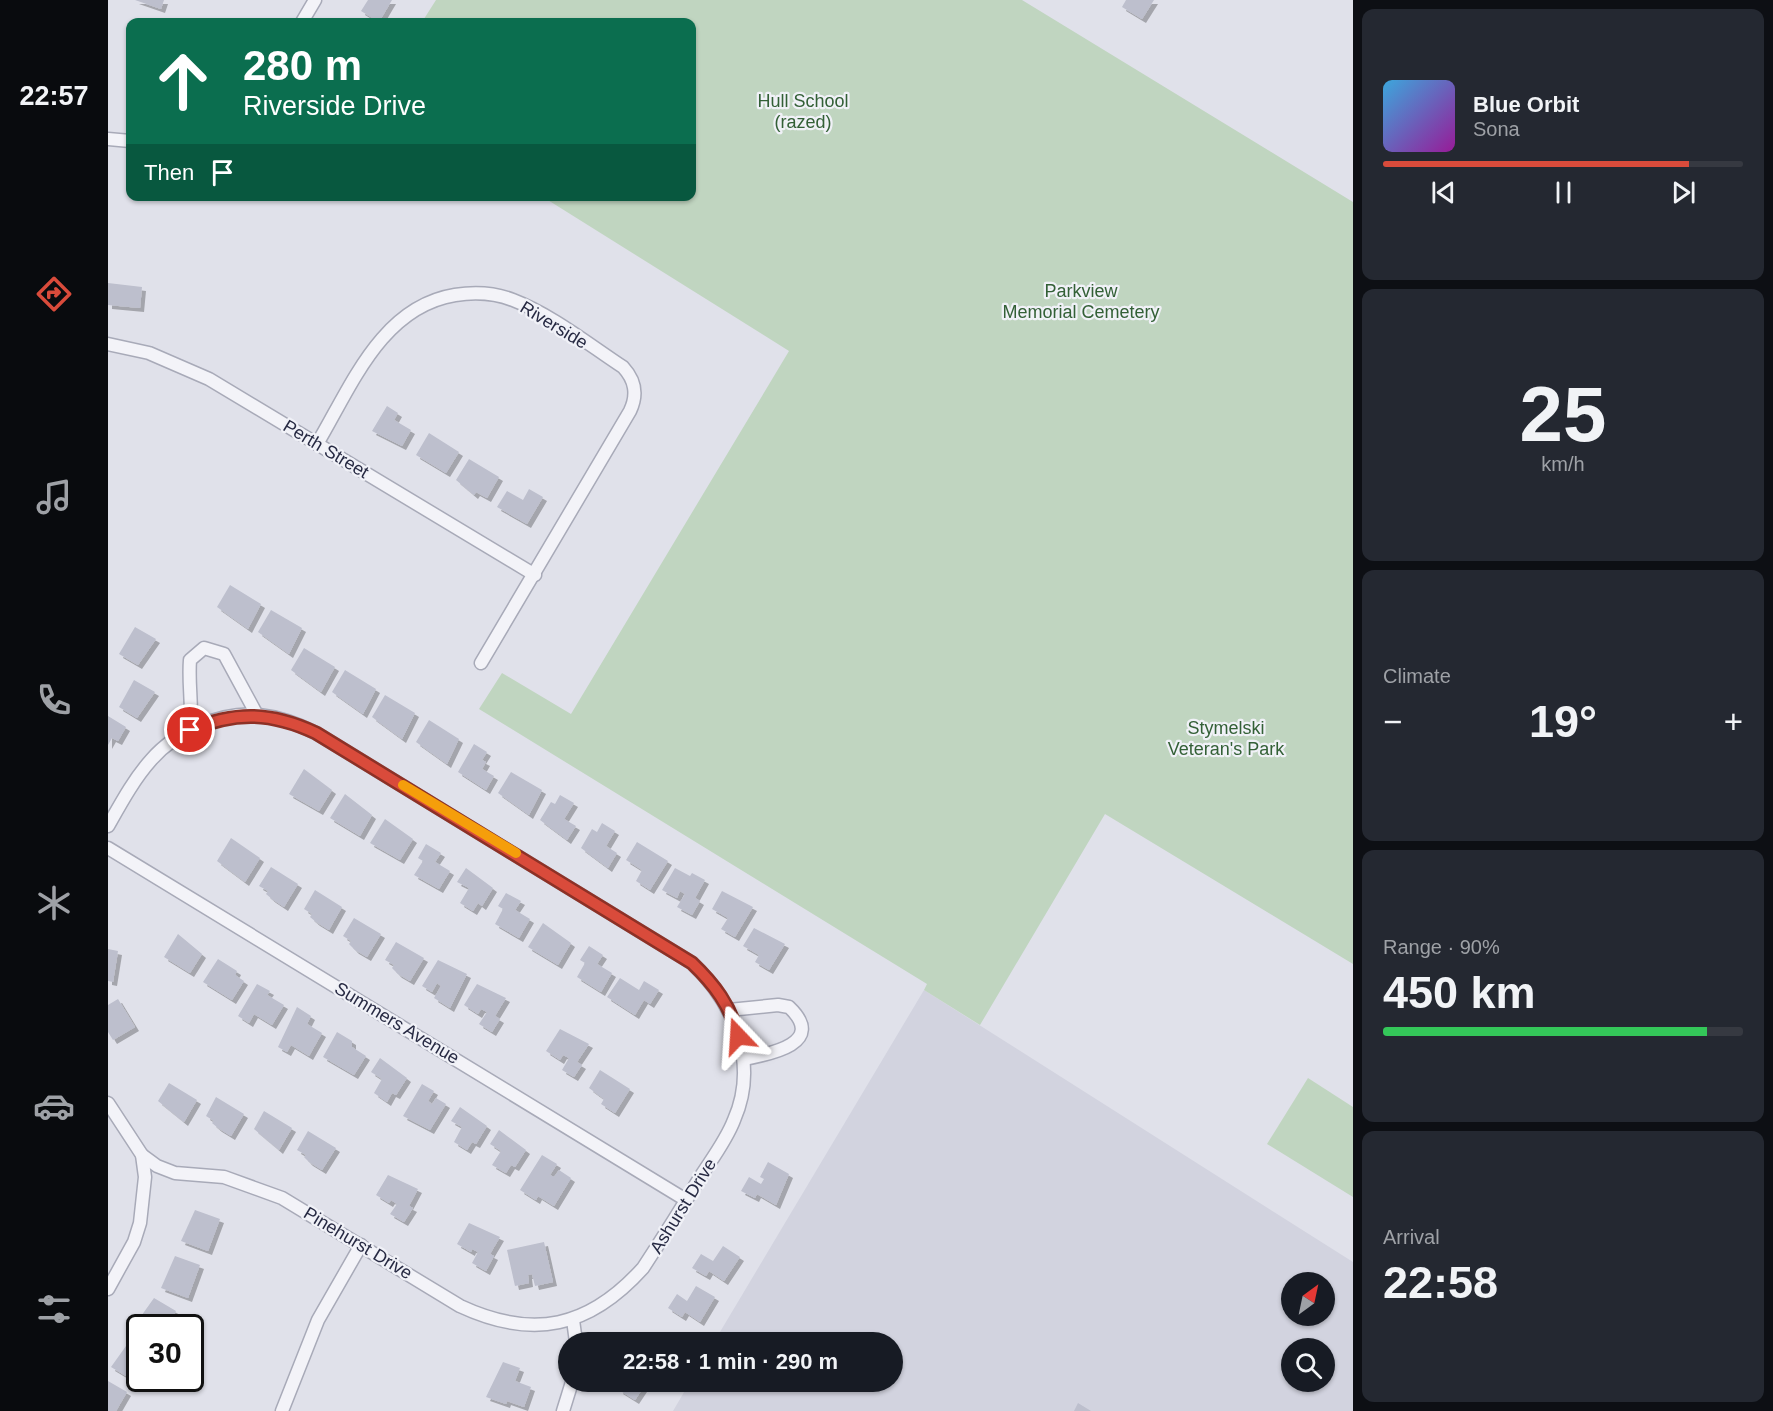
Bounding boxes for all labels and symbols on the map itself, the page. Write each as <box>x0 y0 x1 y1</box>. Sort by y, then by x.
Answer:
park label: Hull School (razed) <box>757 91 849 132</box>
park label: Parkview Memorial Cemetery <box>1002 281 1160 322</box>
street label: Riverside <box>517 297 591 353</box>
street label: Perth Street <box>280 416 372 482</box>
pin <box>164 704 215 755</box>
park label: Stymelski Veteran's Park <box>1168 718 1285 759</box>
street label: Summers Avenue <box>331 978 463 1068</box>
position arrow <box>706 1004 770 1068</box>
street label: Ashurst Drive <box>646 1155 720 1257</box>
street label: Pinehurst Drive <box>300 1203 416 1283</box>
north arrow <box>1281 1272 1335 1326</box>
speed limit sign: 30 <box>126 1314 204 1392</box>

